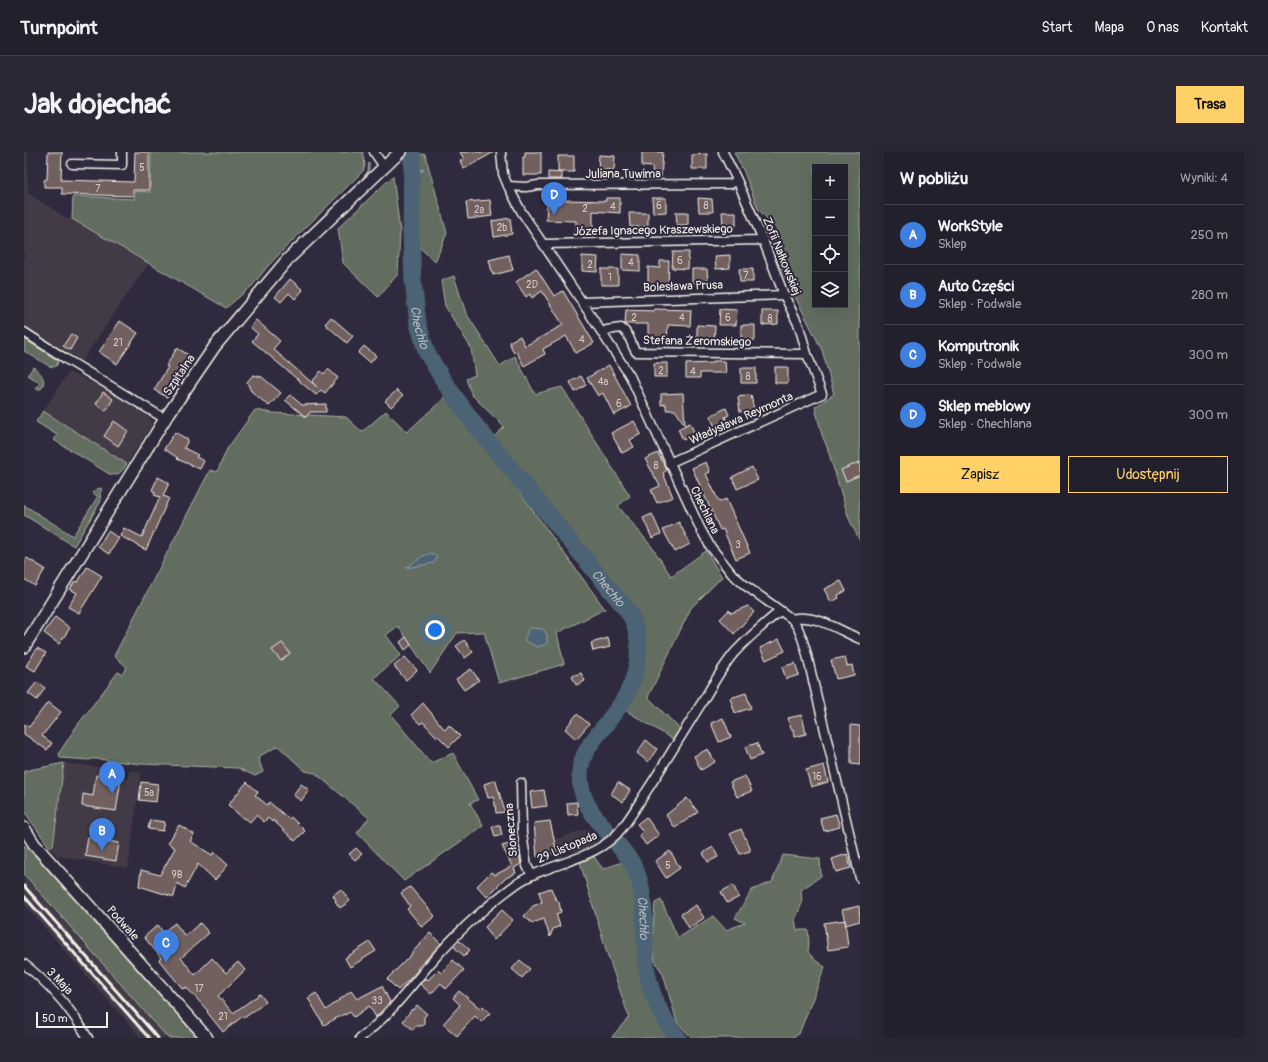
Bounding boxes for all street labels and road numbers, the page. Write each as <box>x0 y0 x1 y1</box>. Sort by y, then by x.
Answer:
street label: Juliana Tuwima <box>585 167 661 182</box>
street label: Zofii Nałkowskiej <box>759 215 804 298</box>
street label: Józefa Ignacego Kraszewskiego <box>573 222 733 239</box>
street label: Bolesława Prusa <box>643 278 724 295</box>
street label: Stefana Żeromskiego <box>643 332 752 350</box>
street label: Szpitalna <box>160 351 199 399</box>
street label: Władysława Reymonta <box>687 389 796 448</box>
street label: Chechlana <box>687 484 723 537</box>
street label: Słoneczna <box>502 802 521 857</box>
street label: 29 Listopada <box>535 828 600 867</box>
street label: Podwale <box>103 903 142 944</box>
street label: 3 Maja <box>43 965 76 998</box>

